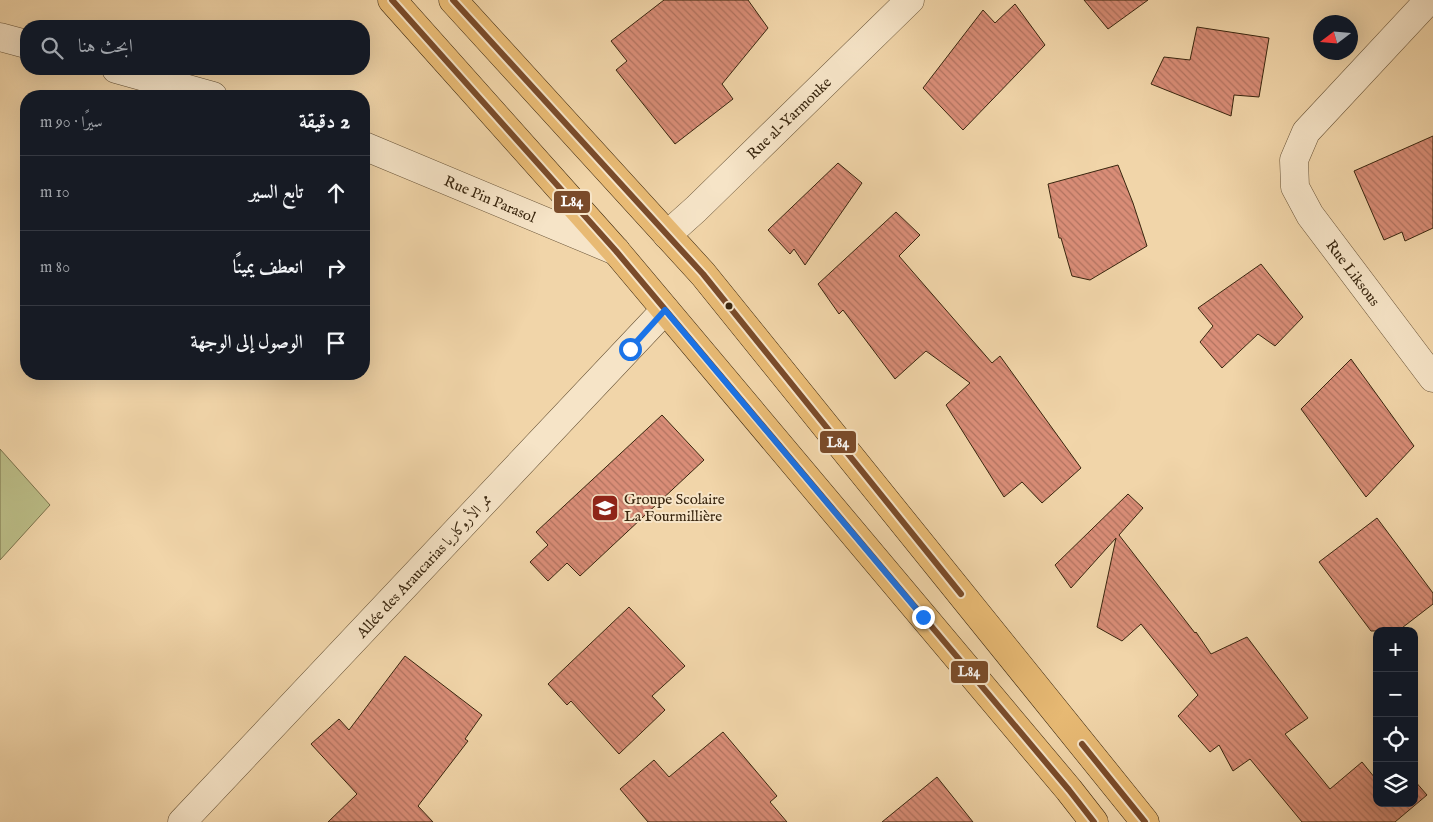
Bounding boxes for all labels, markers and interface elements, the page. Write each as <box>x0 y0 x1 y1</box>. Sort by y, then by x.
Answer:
north arrow <box>1313 15 1358 60</box>
search box <box>20 20 370 75</box>
icon: search <box>38 34 66 62</box>
text: ابحث هنا <box>78 35 133 59</box>
street label: Rue al-Yarmouke <box>743 73 836 164</box>
text: 2 دقيقة <box>299 109 350 136</box>
text: سيرًا · 90 m <box>40 113 103 133</box>
street label: Rue Pin Parasol <box>441 172 539 228</box>
icon: ahead <box>322 179 350 207</box>
text: تابع السير <box>249 181 303 205</box>
text: 10 m <box>40 183 70 203</box>
line badge: L84 <box>553 190 591 214</box>
text: L84 <box>561 193 584 211</box>
street label: Rue Liksous <box>1321 236 1384 310</box>
icon: right <box>322 254 350 282</box>
text: انعطف يمينًا <box>233 256 303 280</box>
text: 80 m <box>40 258 70 278</box>
unlabelled marker <box>724 301 734 311</box>
icon: arrive <box>322 329 350 357</box>
text: الوصول إلى الوجهة <box>191 331 303 355</box>
route start <box>619 338 642 361</box>
line badge: L84 <box>819 430 857 454</box>
text: L84 <box>827 434 850 452</box>
street label: Allée des Araucarias ممر الأروكاريا <box>351 489 496 643</box>
place label: Groupe Scolaire La Fourmillière <box>624 490 725 526</box>
school or university icon: Groupe Scolaire La Fourmillière <box>590 493 620 523</box>
route end <box>912 606 935 629</box>
map controls <box>1373 627 1418 807</box>
button: + <box>1373 627 1418 672</box>
line badge: L84 <box>950 660 989 684</box>
text: L84 <box>958 663 981 681</box>
button: − <box>1373 672 1418 717</box>
button: locate <box>1373 717 1418 762</box>
button: layers <box>1373 762 1418 807</box>

